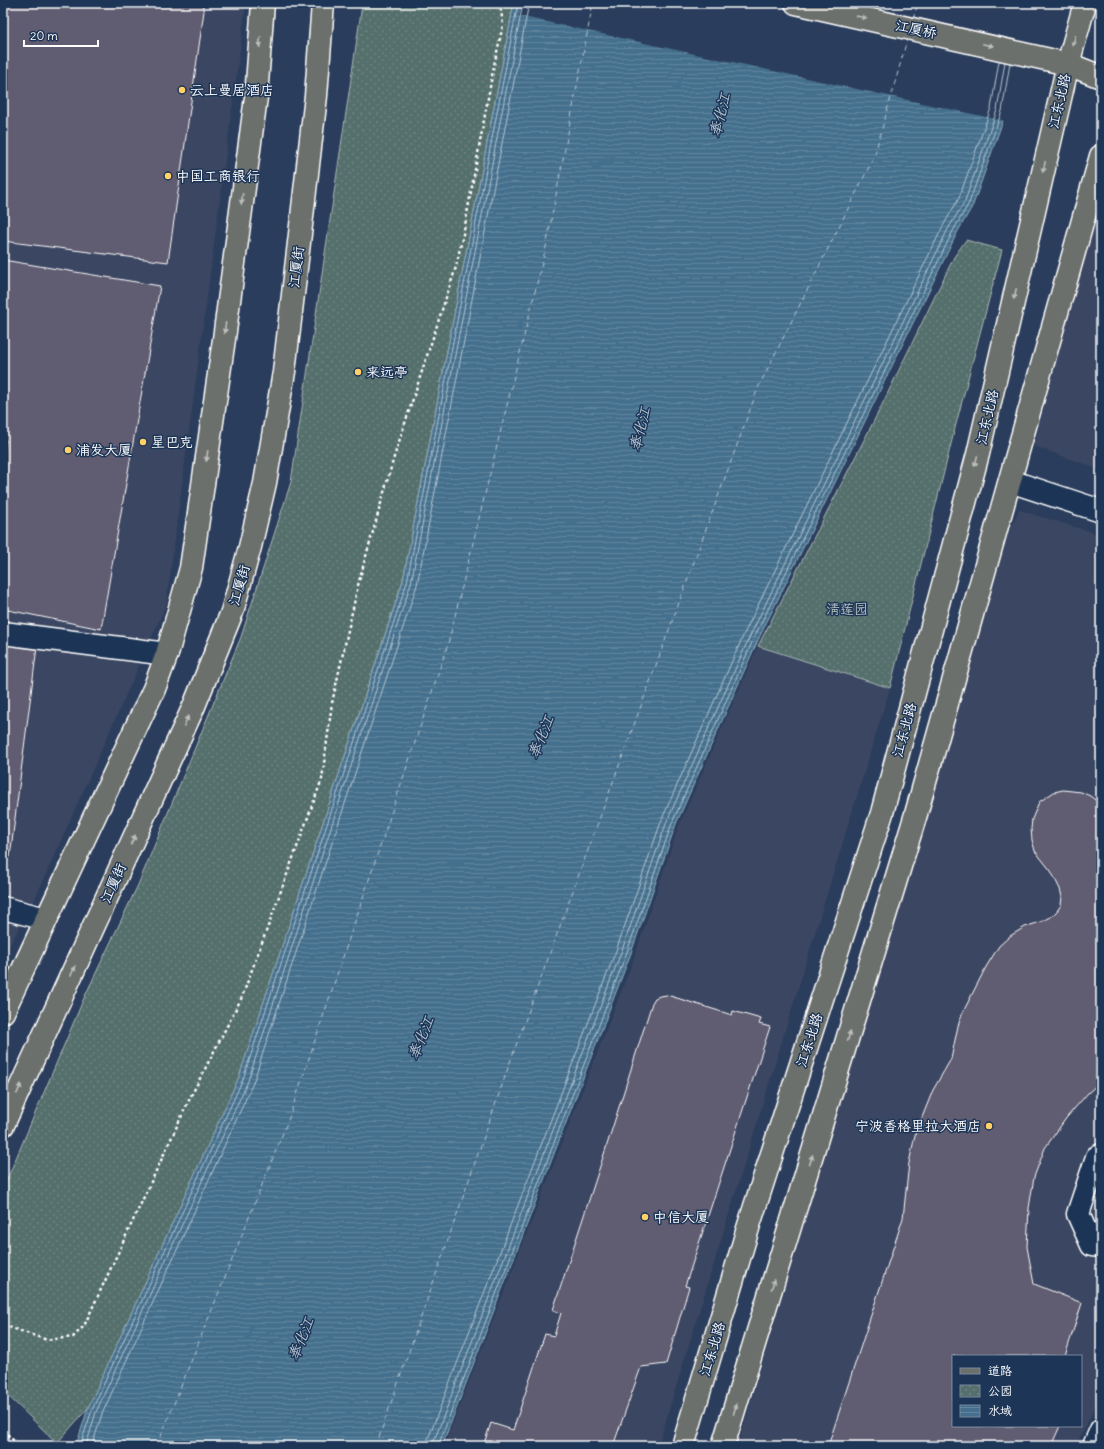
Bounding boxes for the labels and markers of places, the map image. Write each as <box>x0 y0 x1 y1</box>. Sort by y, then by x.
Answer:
place label: 云上曼居酒店 <box>190 81 274 99</box>
marker: 云上曼居酒店 <box>177 85 187 95</box>
place label: 中国工商银行 <box>176 167 260 185</box>
marker: 中国工商银行 <box>163 171 173 181</box>
place label: 来远亭 <box>366 363 408 381</box>
marker: 来远亭 <box>353 367 363 377</box>
place label: 星巴克 <box>151 433 193 451</box>
marker: 星巴克 <box>138 437 148 447</box>
place label: 浦发大厦 <box>76 441 132 459</box>
marker: 浦发大厦 <box>63 445 73 455</box>
place label: 宁波香格里拉大酒店 <box>855 1117 981 1135</box>
marker: 宁波香格里拉大酒店 <box>984 1121 994 1131</box>
place label: 中信大厦 <box>653 1208 709 1226</box>
marker: 中信大厦 <box>640 1212 650 1222</box>

